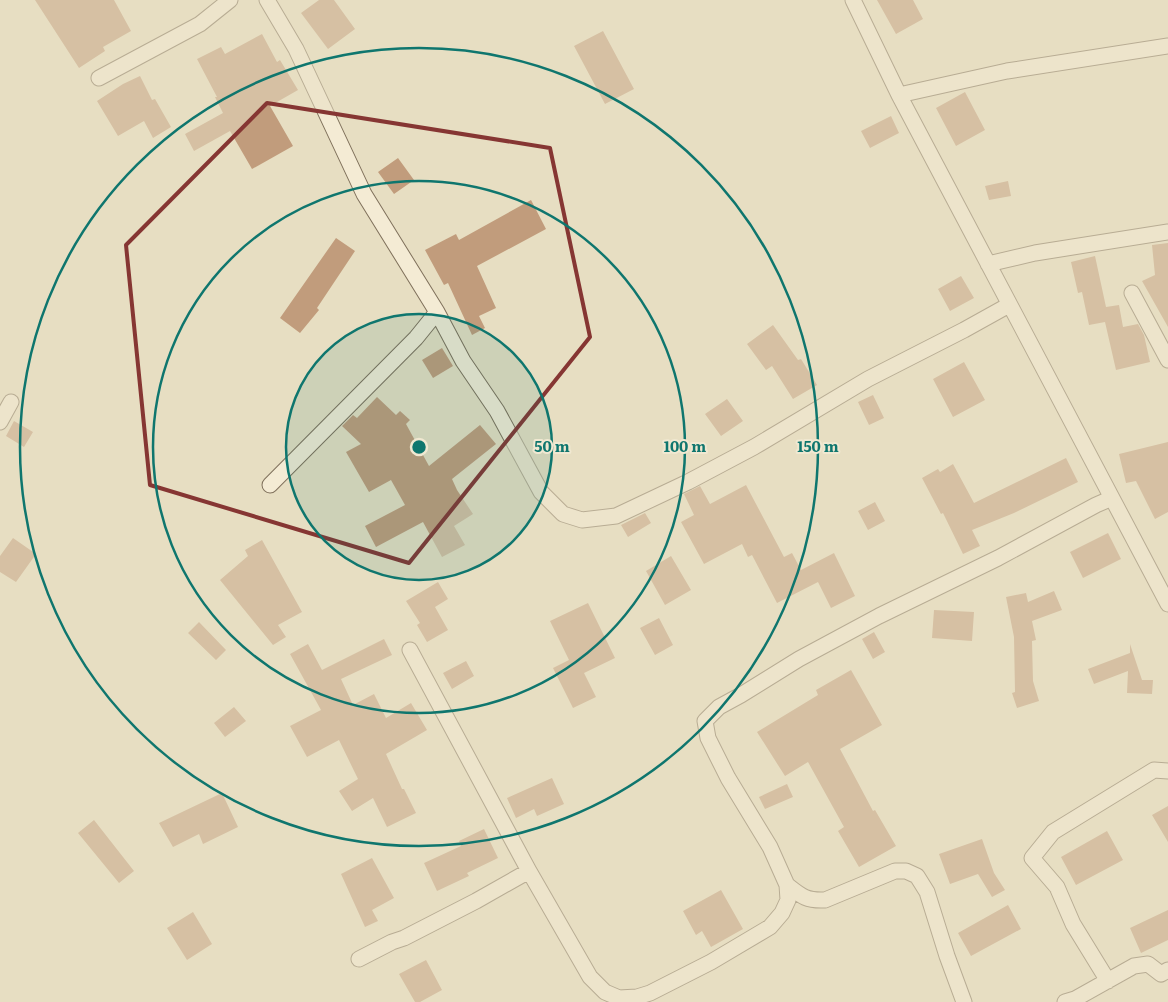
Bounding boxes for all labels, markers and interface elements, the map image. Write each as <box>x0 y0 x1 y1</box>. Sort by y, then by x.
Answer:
text: 50 m <box>534 434 570 457</box>
text: 100 m <box>664 434 706 457</box>
text: 150 m <box>797 434 839 457</box>
centre of rings <box>410 438 428 456</box>

